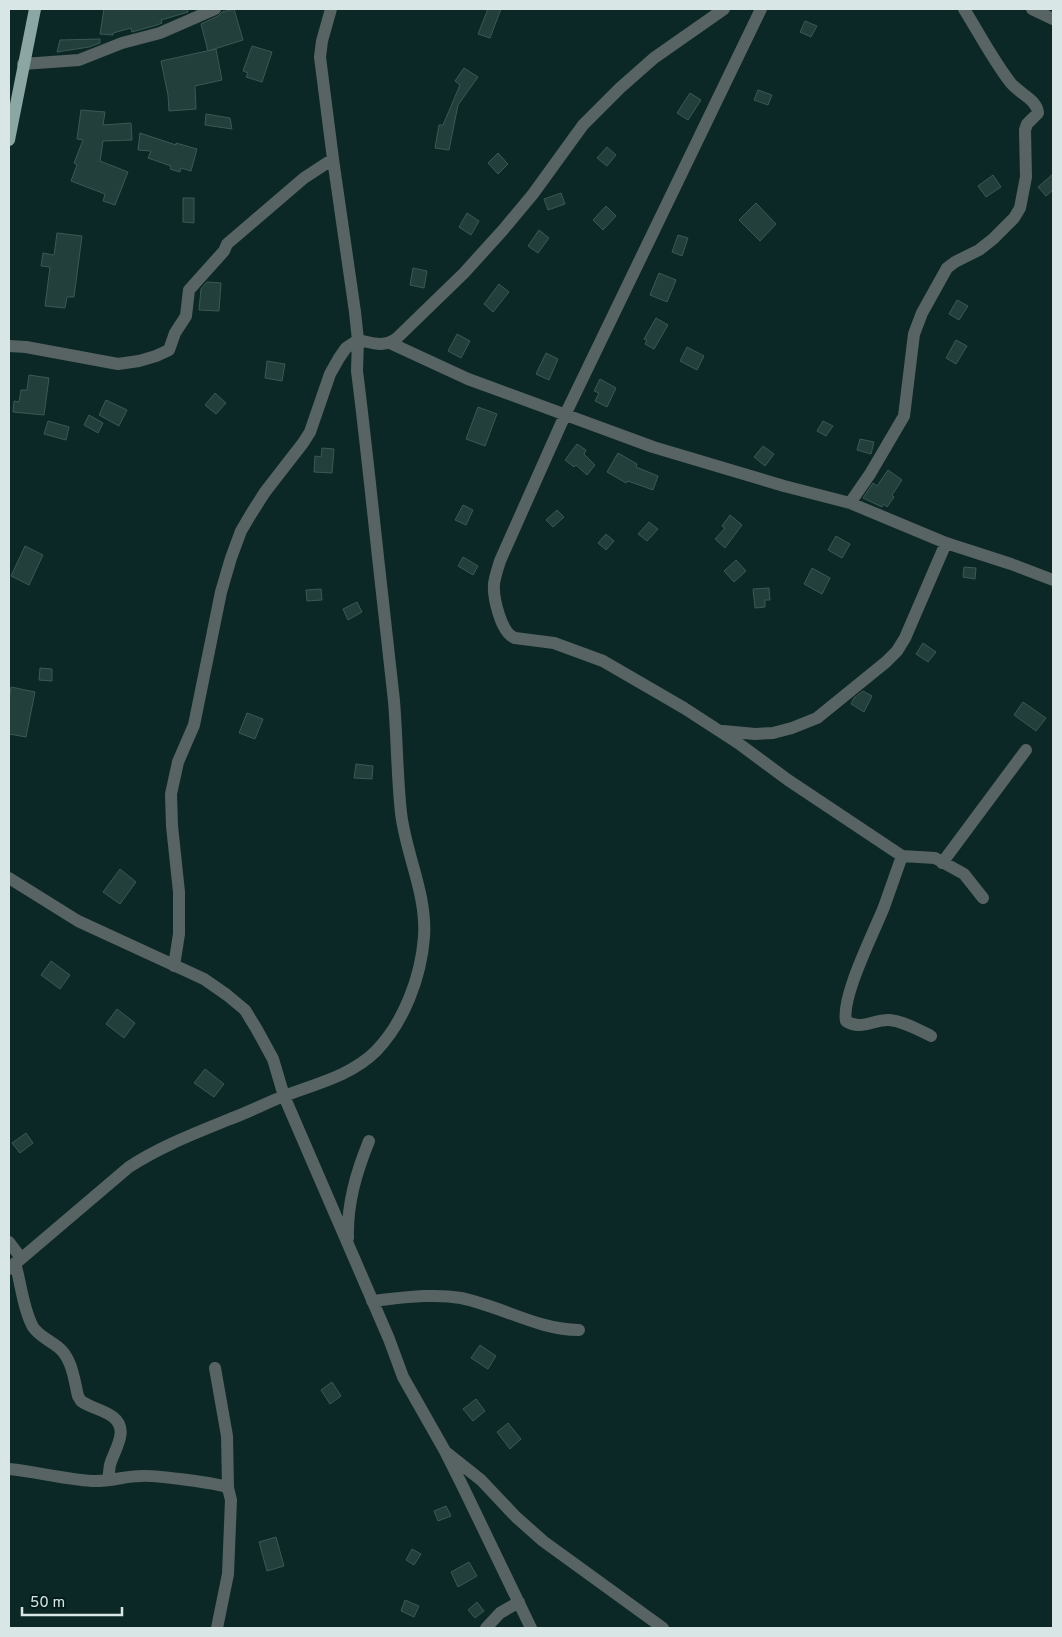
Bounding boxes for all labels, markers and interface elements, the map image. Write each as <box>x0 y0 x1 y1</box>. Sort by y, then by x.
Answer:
scale bar <box>22 1584 122 1616</box>
text: 50 m <box>30 1594 65 1613</box>

